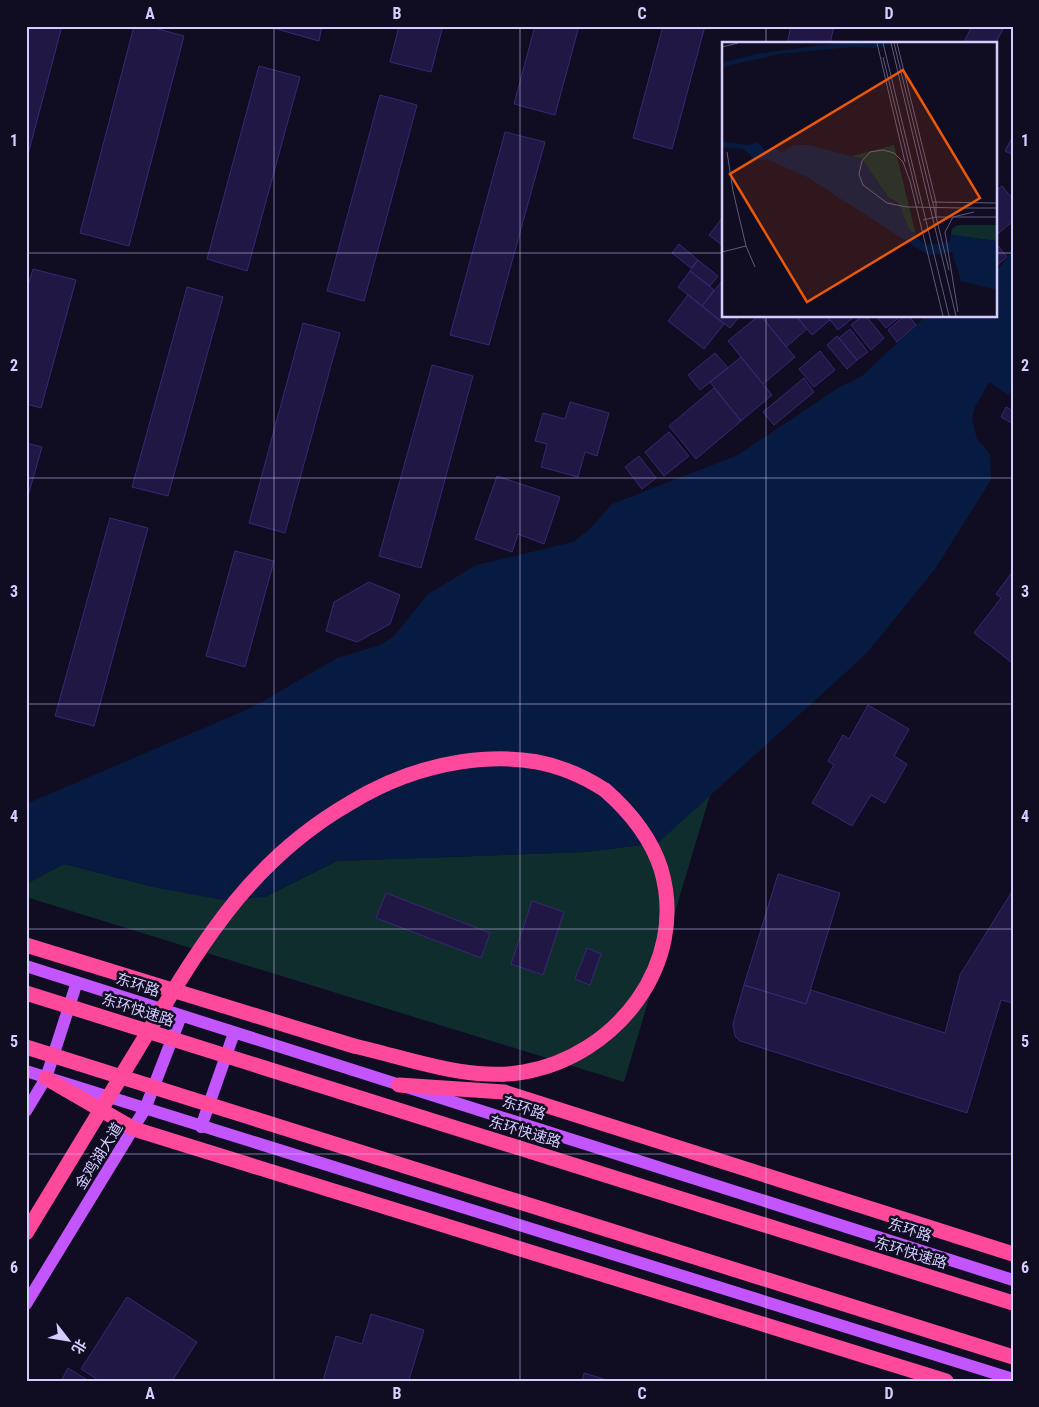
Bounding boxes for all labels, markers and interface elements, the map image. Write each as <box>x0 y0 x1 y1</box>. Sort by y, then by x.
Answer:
text: A <box>145 4 155 23</box>
text: B <box>393 4 402 23</box>
text: C <box>637 4 647 23</box>
text: D <box>884 4 894 23</box>
inset map <box>722 42 996 318</box>
text: 1 <box>10 131 18 150</box>
text: 1 <box>1021 131 1029 150</box>
text: 2 <box>10 356 18 375</box>
text: 2 <box>1021 356 1029 375</box>
text: 3 <box>10 582 18 601</box>
text: 3 <box>1021 582 1029 601</box>
text: 4 <box>10 807 18 826</box>
text: 4 <box>1021 807 1029 826</box>
street label: 东环路 <box>114 969 162 1001</box>
street label: 东环快速路 <box>100 990 176 1030</box>
text: 5 <box>10 1032 18 1051</box>
text: 5 <box>1021 1032 1029 1051</box>
street label: 东环路 <box>500 1092 548 1124</box>
street label: 东环快速路 <box>486 1112 564 1152</box>
street label: 金鸡湖大道 <box>71 1119 127 1193</box>
street label: 东环路 <box>886 1214 934 1246</box>
street label: 东环快速路 <box>872 1233 950 1273</box>
text: 6 <box>10 1258 18 1277</box>
text: 6 <box>1021 1258 1029 1277</box>
north arrow <box>42 1314 92 1364</box>
text: 北 <box>69 1337 90 1357</box>
text: A <box>145 1384 155 1403</box>
text: B <box>393 1384 402 1403</box>
text: C <box>637 1384 647 1403</box>
text: D <box>884 1384 894 1403</box>

